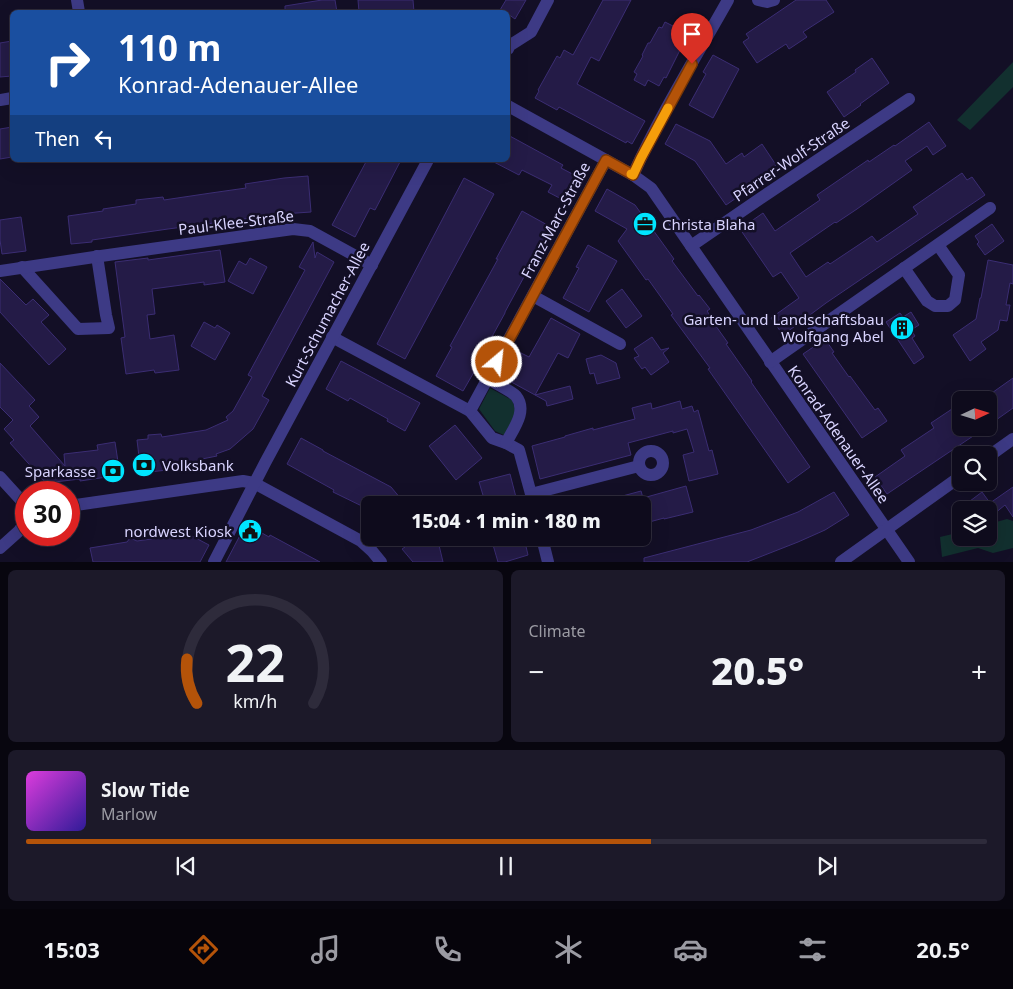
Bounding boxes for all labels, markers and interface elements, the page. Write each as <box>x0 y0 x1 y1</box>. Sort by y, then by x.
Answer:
pin <box>671 13 713 64</box>
icon: arrive <box>678 20 706 48</box>
text: 110 m <box>118 24 221 71</box>
icon: right <box>35 30 100 95</box>
text: Konrad-Adenauer-Allee <box>118 69 358 99</box>
street label: Pfarrer-Wolf-Straße <box>729 112 853 206</box>
icon: left <box>90 125 118 153</box>
text: Then <box>35 126 80 152</box>
street label: Franz-Marc-Straße <box>516 158 594 282</box>
street label: Paul-Klee-Straße <box>177 205 295 239</box>
office icon: Christa Blaha <box>632 211 658 237</box>
place label: Christa Blaha <box>662 214 755 234</box>
street label: Kurt-Schumacher-Allee <box>280 238 374 390</box>
place label: Garten- und Landschaftsbau Wolfgang Abel <box>683 309 884 346</box>
building icon: Garten- und Landschaftsbau Wolfgang Abel <box>889 315 915 341</box>
position arrow <box>470 335 522 387</box>
street label: Konrad-Adenauer-Allee <box>784 361 894 507</box>
north arrow <box>952 391 998 436</box>
map controls <box>952 391 997 546</box>
button: search <box>952 446 997 491</box>
bank icon: Volksbank <box>131 452 157 478</box>
place label: Volksbank <box>162 455 234 475</box>
bank icon: Sparkasse <box>100 458 126 484</box>
place label: Sparkasse <box>25 461 96 481</box>
speed limit sign: 30 <box>15 481 80 546</box>
button: layers <box>952 501 997 546</box>
text: 15:04 · 1 min · 180 m <box>411 508 601 534</box>
public building icon: nordwest Kiosk <box>237 518 263 544</box>
place label: nordwest Kiosk <box>124 521 232 541</box>
text: Climate <box>529 620 586 642</box>
text: 22 <box>226 626 285 697</box>
text: 20.5° <box>711 644 804 696</box>
text: − <box>529 652 545 690</box>
text: + <box>971 652 987 690</box>
text: km/h <box>233 689 277 713</box>
text: Slow Tide <box>101 777 190 803</box>
text: Marlow <box>101 803 157 825</box>
icon: previous <box>172 852 200 880</box>
icon: pause <box>492 852 520 880</box>
icon: next <box>813 852 841 880</box>
icon: directions <box>186 932 221 967</box>
icon: music <box>308 932 343 967</box>
icon: phone <box>430 932 465 967</box>
icon: climate <box>551 932 586 967</box>
icon: car <box>673 932 708 967</box>
icon: filters <box>795 932 830 967</box>
text: 15:03 <box>43 934 100 964</box>
text: 20.5° <box>916 934 970 964</box>

